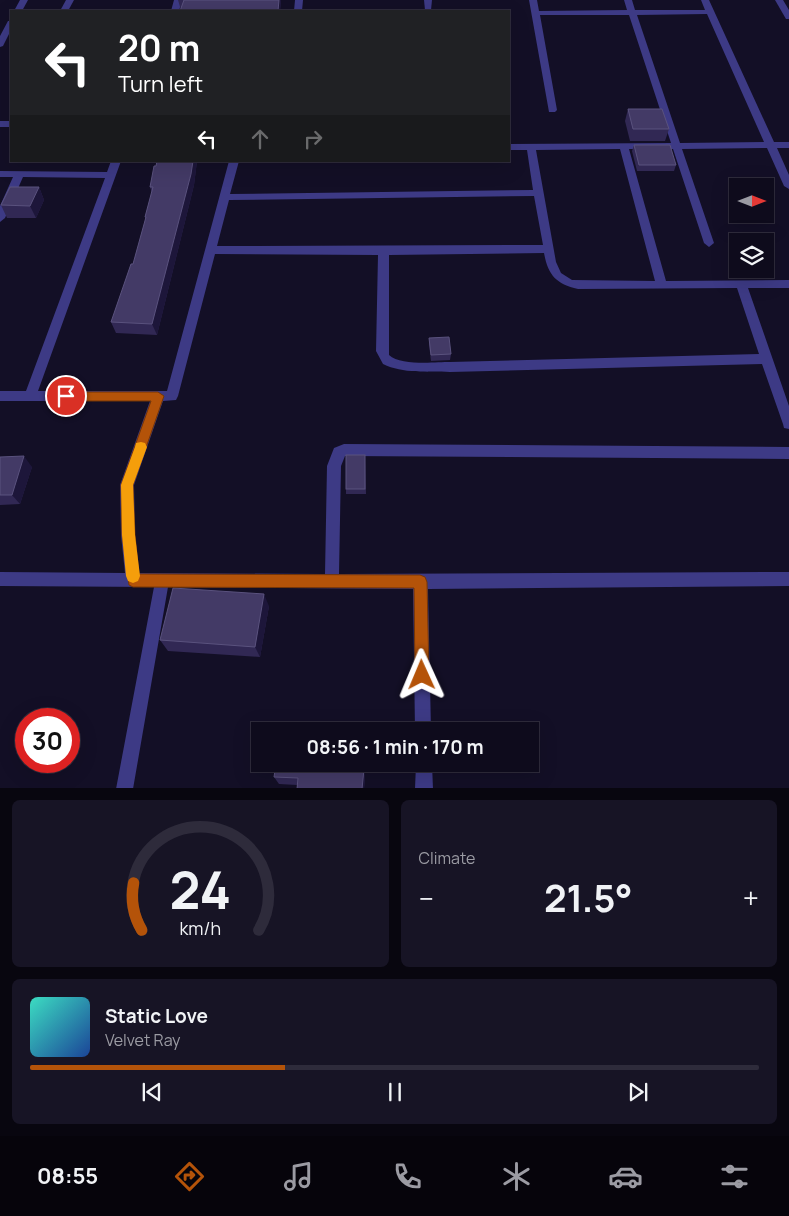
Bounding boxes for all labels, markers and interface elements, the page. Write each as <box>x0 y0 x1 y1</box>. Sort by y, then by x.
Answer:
text: 20 m <box>118 24 200 72</box>
icon: left <box>35 30 100 95</box>
text: Turn left <box>118 69 203 99</box>
icon: left <box>193 125 221 153</box>
icon: ahead <box>246 125 274 153</box>
icon: right <box>299 125 327 153</box>
north arrow <box>729 178 774 222</box>
map controls <box>729 178 774 278</box>
button: layers <box>729 233 774 278</box>
pin <box>45 375 87 417</box>
icon: arrive <box>52 382 80 410</box>
position arrow <box>395 648 447 700</box>
speed limit sign: 30 <box>15 708 80 773</box>
text: 08:56 · 1 min · 170 m <box>306 734 484 760</box>
text: Climate <box>419 847 475 869</box>
text: 24 <box>169 854 231 925</box>
text: 21.5° <box>544 871 633 923</box>
text: − <box>419 879 434 917</box>
text: + <box>743 879 759 917</box>
text: km/h <box>179 916 221 940</box>
text: Static Love <box>105 1003 208 1029</box>
text: Velvet Ray <box>105 1029 181 1051</box>
icon: previous <box>138 1078 166 1106</box>
icon: pause <box>381 1078 409 1106</box>
icon: next <box>624 1078 652 1106</box>
icon: directions <box>172 1159 207 1194</box>
icon: music <box>281 1159 316 1194</box>
icon: phone <box>390 1159 425 1194</box>
icon: climate <box>499 1159 534 1194</box>
icon: car <box>608 1159 643 1194</box>
icon: filters <box>717 1159 752 1194</box>
text: 08:55 <box>37 1161 98 1191</box>

